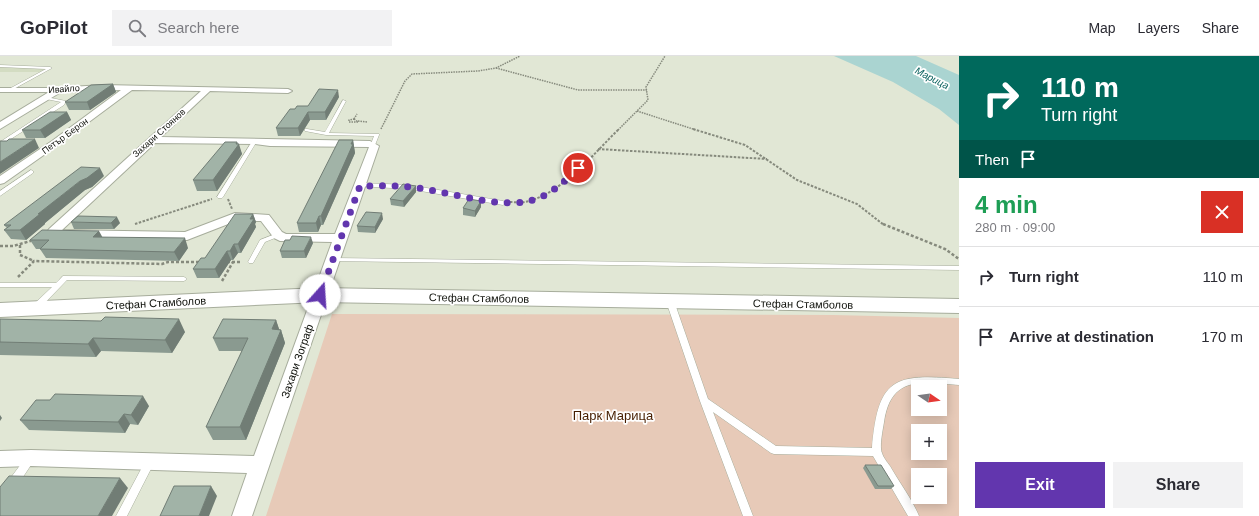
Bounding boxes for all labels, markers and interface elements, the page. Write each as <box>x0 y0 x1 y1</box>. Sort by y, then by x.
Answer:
search box <box>112 10 392 46</box>
text: GoPilot <box>20 17 88 38</box>
icon: search <box>126 17 148 39</box>
text: Search here <box>158 19 239 36</box>
text: Map <box>1088 20 1116 36</box>
text: Layers <box>1138 20 1180 36</box>
text: Share <box>1202 20 1239 36</box>
water label: Марица <box>913 65 951 91</box>
icon: right <box>975 72 1027 124</box>
text: 110 m <box>1041 72 1119 103</box>
street label: Ивайло <box>48 83 80 95</box>
text: Turn right <box>1041 105 1117 125</box>
street label: Захари Стоянов <box>131 107 188 159</box>
street label: Петър Берон <box>40 116 90 156</box>
icon: arrive <box>1017 148 1039 170</box>
pin <box>561 151 595 185</box>
text: Then <box>975 151 1009 168</box>
icon: arrive <box>567 157 589 179</box>
text: 4 min <box>975 191 1038 218</box>
button: close <box>1201 191 1243 233</box>
text: 280 m · 09:00 <box>975 220 1055 235</box>
icon: right <box>975 266 997 288</box>
text: Turn right <box>1009 268 1079 285</box>
text: 110 m <box>1202 268 1243 285</box>
position arrow <box>299 274 341 316</box>
street label: Стефан Стамболов <box>429 291 529 305</box>
street label: Стефан Стамболов <box>106 294 207 312</box>
street label: Стефан Стамболов <box>753 297 853 311</box>
street label: Захари Зограф <box>279 322 315 400</box>
icon: arrive <box>975 326 997 348</box>
text: Arrive at destination <box>1009 328 1154 345</box>
text: 170 m <box>1201 328 1243 345</box>
north arrow <box>911 380 947 416</box>
map controls <box>911 380 947 504</box>
park label: Парк Марица <box>573 408 654 423</box>
button: + <box>911 424 947 460</box>
button: Exit <box>975 462 1105 508</box>
button: Share <box>1113 462 1243 508</box>
button: − <box>911 468 947 504</box>

